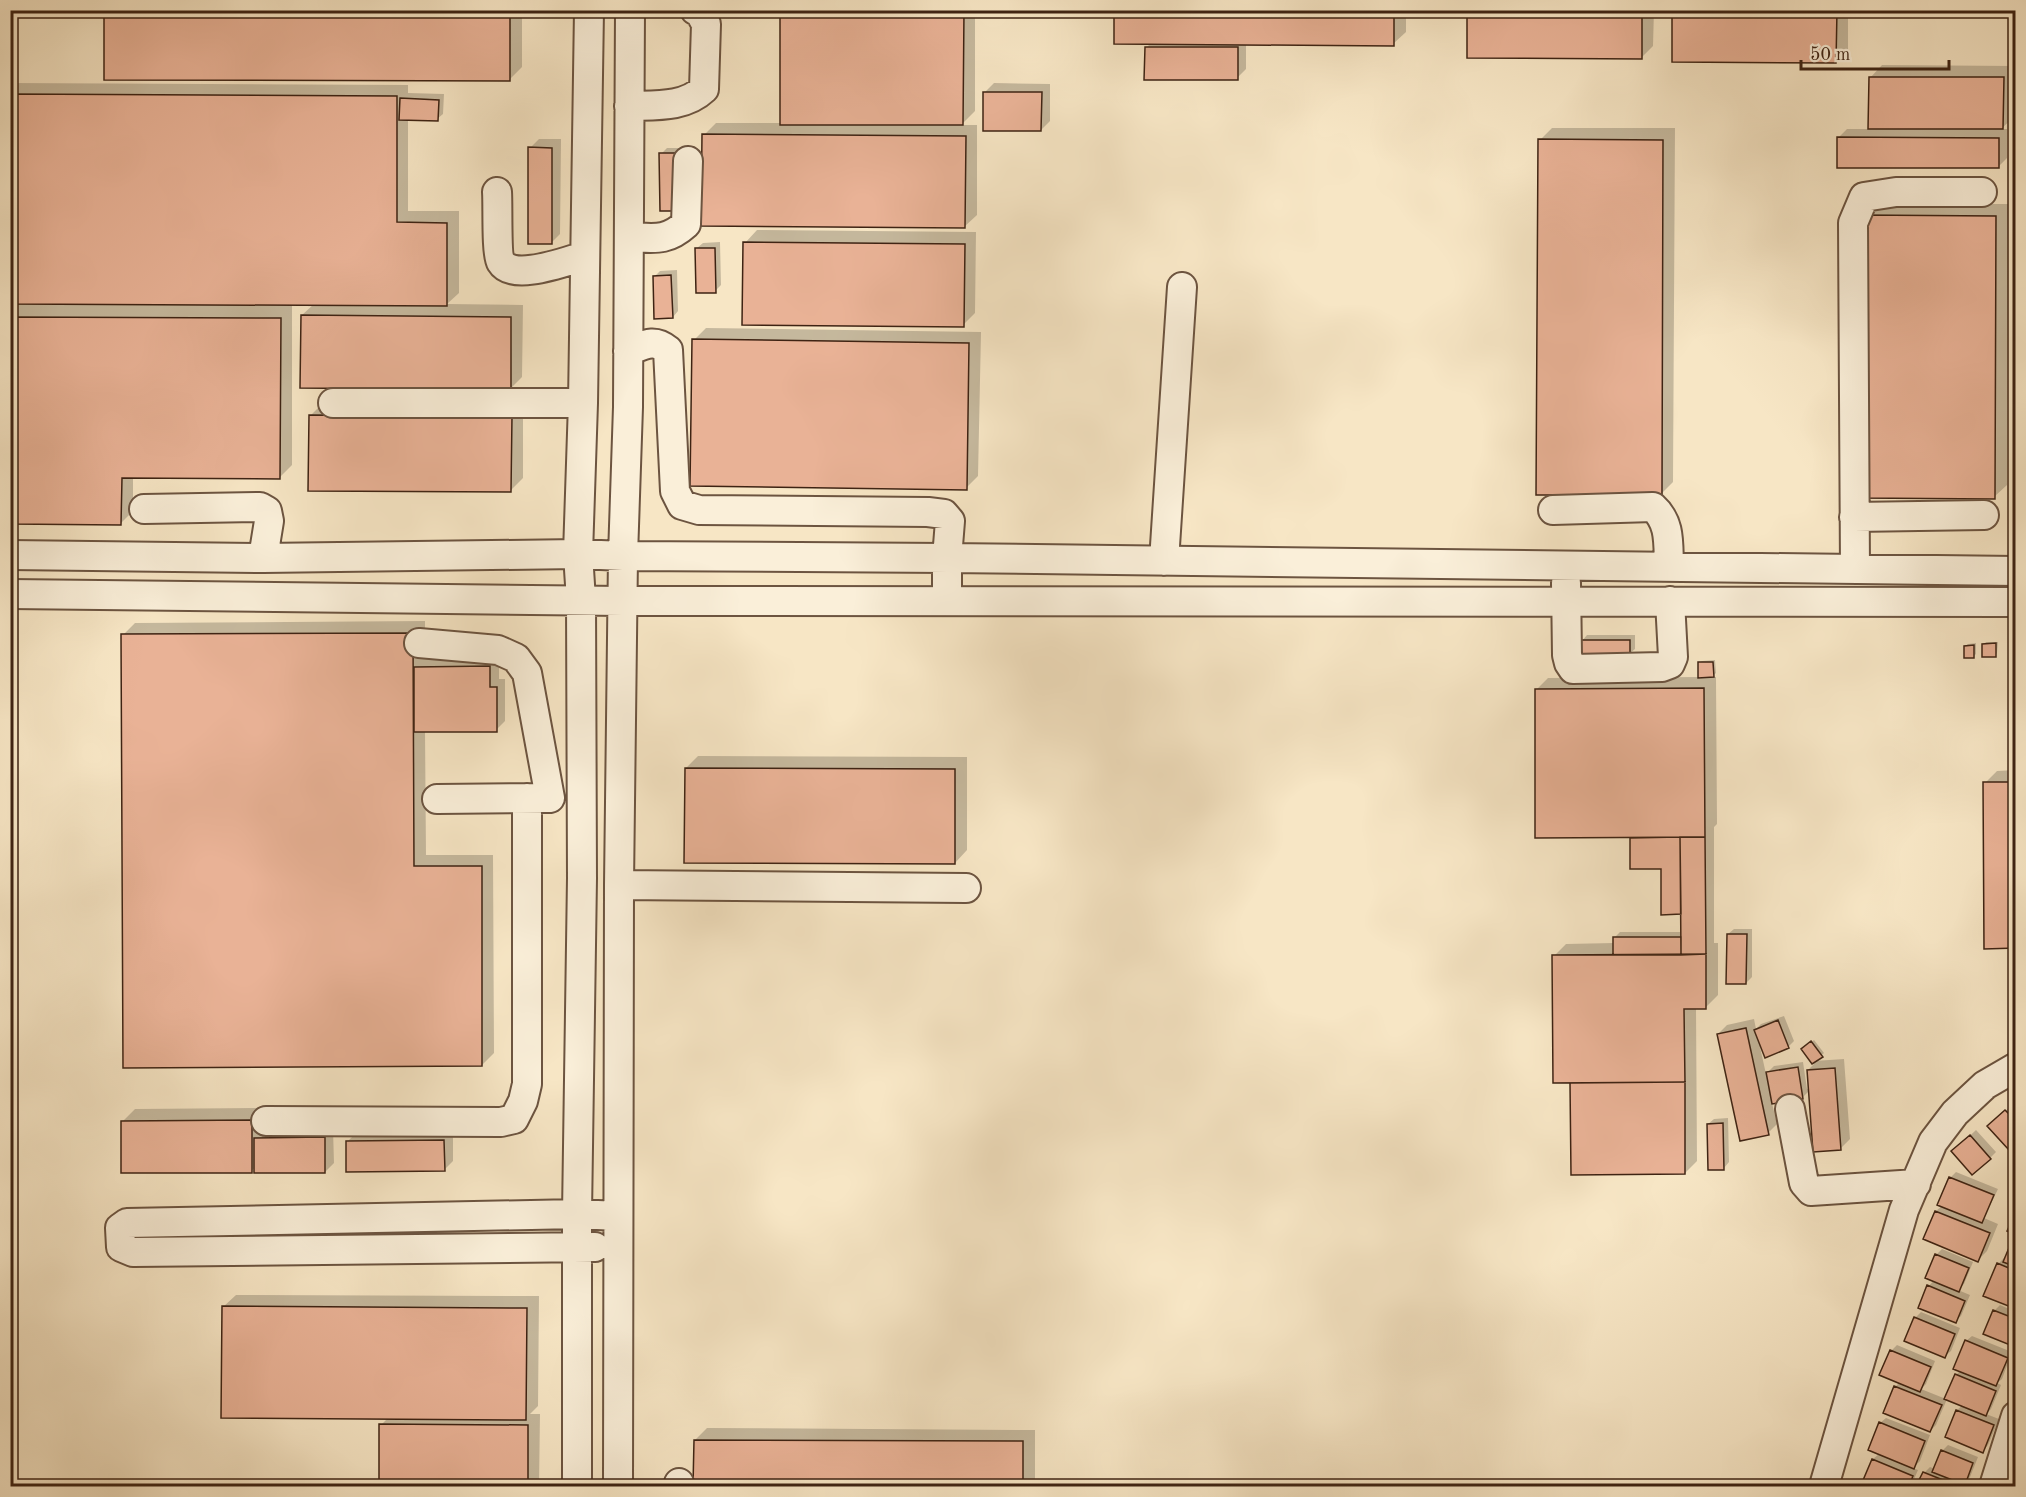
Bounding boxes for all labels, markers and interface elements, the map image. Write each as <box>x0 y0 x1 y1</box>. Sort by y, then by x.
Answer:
scale bar <box>1801 33 1950 71</box>
text: 50 m <box>1810 46 1850 64</box>

